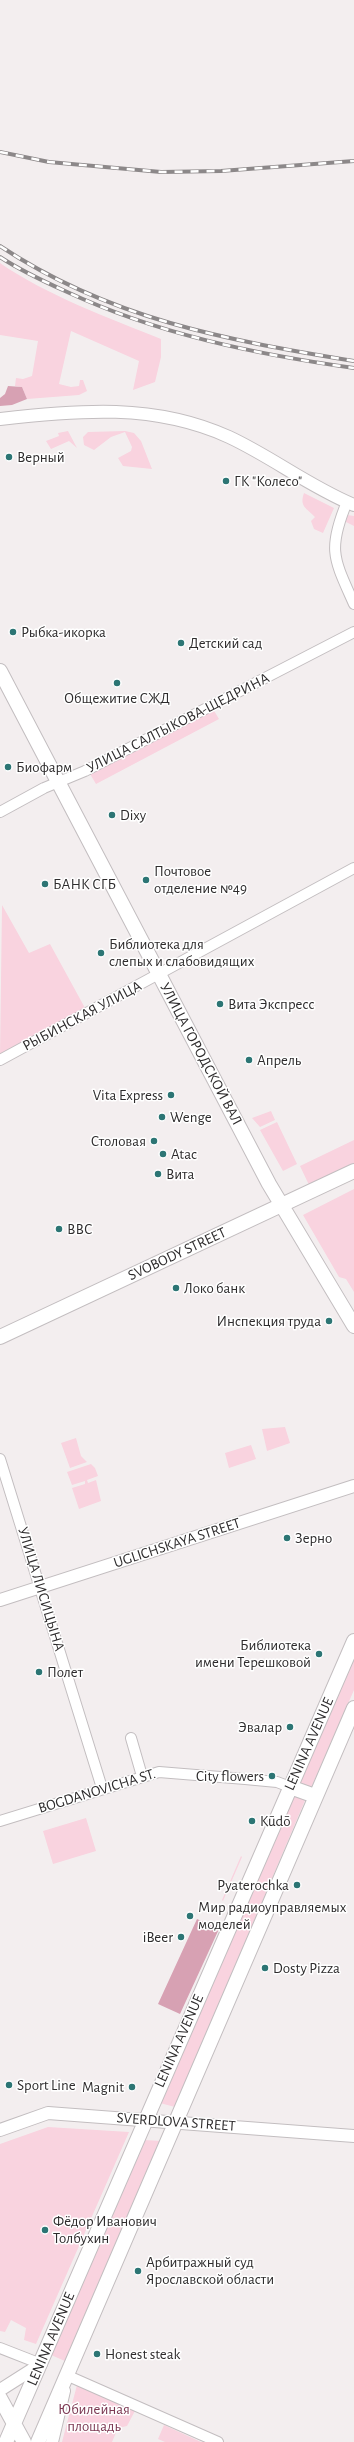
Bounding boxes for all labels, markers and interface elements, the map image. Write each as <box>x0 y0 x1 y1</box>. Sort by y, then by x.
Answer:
place label: Верный <box>17 448 65 466</box>
marker: Верный <box>4 452 14 462</box>
place label: ГК "Колесо" <box>234 472 302 490</box>
marker: ГК "Колесо" <box>221 476 231 486</box>
place label: Рыбка-икорка <box>21 623 106 641</box>
marker: Рыбка-икорка <box>8 627 18 637</box>
place label: Детский сад <box>189 634 262 652</box>
marker: Детский сад <box>176 638 186 648</box>
street label: УЛИЦА САЛТЫКОВА-ЩЕДРИНА <box>84 669 272 777</box>
marker: Общежитие СЖД <box>112 678 122 688</box>
place label: Общежитие СЖД <box>64 689 170 707</box>
place label: Биофарм <box>16 758 72 776</box>
marker: Биофарм <box>3 762 13 772</box>
place label: Dixy <box>120 806 146 824</box>
marker: Dixy <box>107 810 117 820</box>
place label: Почтовое отделение №49 <box>154 862 247 897</box>
place label: БАНК СГБ <box>53 875 116 893</box>
marker: Почтовое отделение №49 <box>141 875 151 885</box>
marker: БАНК СГБ <box>40 879 50 889</box>
place label: Библиотека для слепых и слабовидящих <box>109 935 254 970</box>
marker: Библиотека для слепых и слабовидящих <box>96 948 106 958</box>
street label: РЫБИНСКАЯ УЛИЦА <box>19 977 145 1055</box>
street label: УЛИЦА ГОРОДСКОЙ ВАЛ <box>156 980 246 1128</box>
place label: Вита Экспресс <box>228 995 315 1013</box>
marker: Вита Экспресс <box>215 999 225 1009</box>
place label: Апрель <box>257 1051 301 1069</box>
marker: Апрель <box>244 1055 254 1065</box>
place label: Vita Express <box>93 1086 163 1104</box>
marker: Vita Express <box>166 1090 176 1100</box>
place label: Wenge <box>170 1108 212 1126</box>
marker: Wenge <box>157 1112 167 1122</box>
place label: Столовая <box>91 1132 146 1150</box>
marker: Столовая <box>149 1136 159 1146</box>
place label: Atac <box>171 1145 197 1163</box>
marker: Atac <box>158 1149 168 1159</box>
place label: Вита <box>166 1165 194 1183</box>
marker: Вита <box>153 1169 163 1179</box>
place label: ВВС <box>67 1220 92 1238</box>
street label: SVOBODY STREET <box>125 1223 229 1285</box>
marker: ВВС <box>54 1224 64 1234</box>
place label: Локо банк <box>184 1279 245 1297</box>
marker: Локо банк <box>171 1283 181 1293</box>
place label: Инспекция труда <box>216 1312 321 1330</box>
marker: Инспекция труда <box>324 1316 334 1326</box>
street label: UGLICHSKAYA STREET <box>111 1514 243 1572</box>
street label: УЛИЦА ЛИСИЦЫНА <box>14 1525 68 1653</box>
place label: Зерно <box>295 1529 332 1547</box>
marker: Зерно <box>282 1533 292 1543</box>
place label: Библиотека имени Терешковой <box>195 1636 311 1671</box>
marker: Библиотека имени Терешковой <box>314 1649 324 1659</box>
place label: Полет <box>47 1663 83 1681</box>
marker: Полет <box>34 1667 44 1677</box>
street label: LENINA AVENUE <box>280 1695 338 1793</box>
place label: Эвалар <box>238 1718 282 1736</box>
marker: Эвалар <box>285 1722 295 1732</box>
street label: BOGDANOVICHA ST. <box>36 1765 158 1817</box>
place label: City flowers <box>196 1767 264 1785</box>
marker: City flowers <box>267 1771 277 1781</box>
place label: Kūdō <box>260 1812 291 1830</box>
marker: Kūdō <box>247 1816 257 1826</box>
place label: Pyaterochka <box>217 1876 289 1894</box>
marker: Pyaterochka <box>292 1880 302 1890</box>
place label: Мир радиоуправляемых моделей <box>198 1898 346 1933</box>
marker: Мир радиоуправляемых моделей <box>185 1911 195 1921</box>
place label: iBeer <box>143 1928 173 1946</box>
marker: iBeer <box>176 1932 186 1942</box>
place label: Dosty Pizza <box>273 1959 340 1977</box>
marker: Dosty Pizza <box>260 1963 270 1973</box>
street label: LENINA AVENUE <box>150 1992 208 2090</box>
place label: Sport Line <box>17 2076 76 2094</box>
place label: Magnit <box>82 2078 124 2096</box>
marker: Sport Line <box>4 2080 14 2090</box>
marker: Magnit <box>127 2082 137 2092</box>
street label: SVERDLOVA STREET <box>116 2109 236 2135</box>
place label: Фёдор Иванович Толбухин <box>53 2212 157 2247</box>
marker: Фёдор Иванович Толбухин <box>40 2225 50 2235</box>
place label: Арбитражный суд Ярославской области <box>146 2253 274 2288</box>
marker: Арбитражный суд Ярославской области <box>133 2266 143 2276</box>
street label: LENINA AVENUE <box>23 2289 79 2389</box>
place label: Honest steak <box>105 2345 180 2363</box>
marker: Honest steak <box>92 2349 102 2359</box>
park label: Юбилейная площадь <box>58 2400 130 2435</box>

